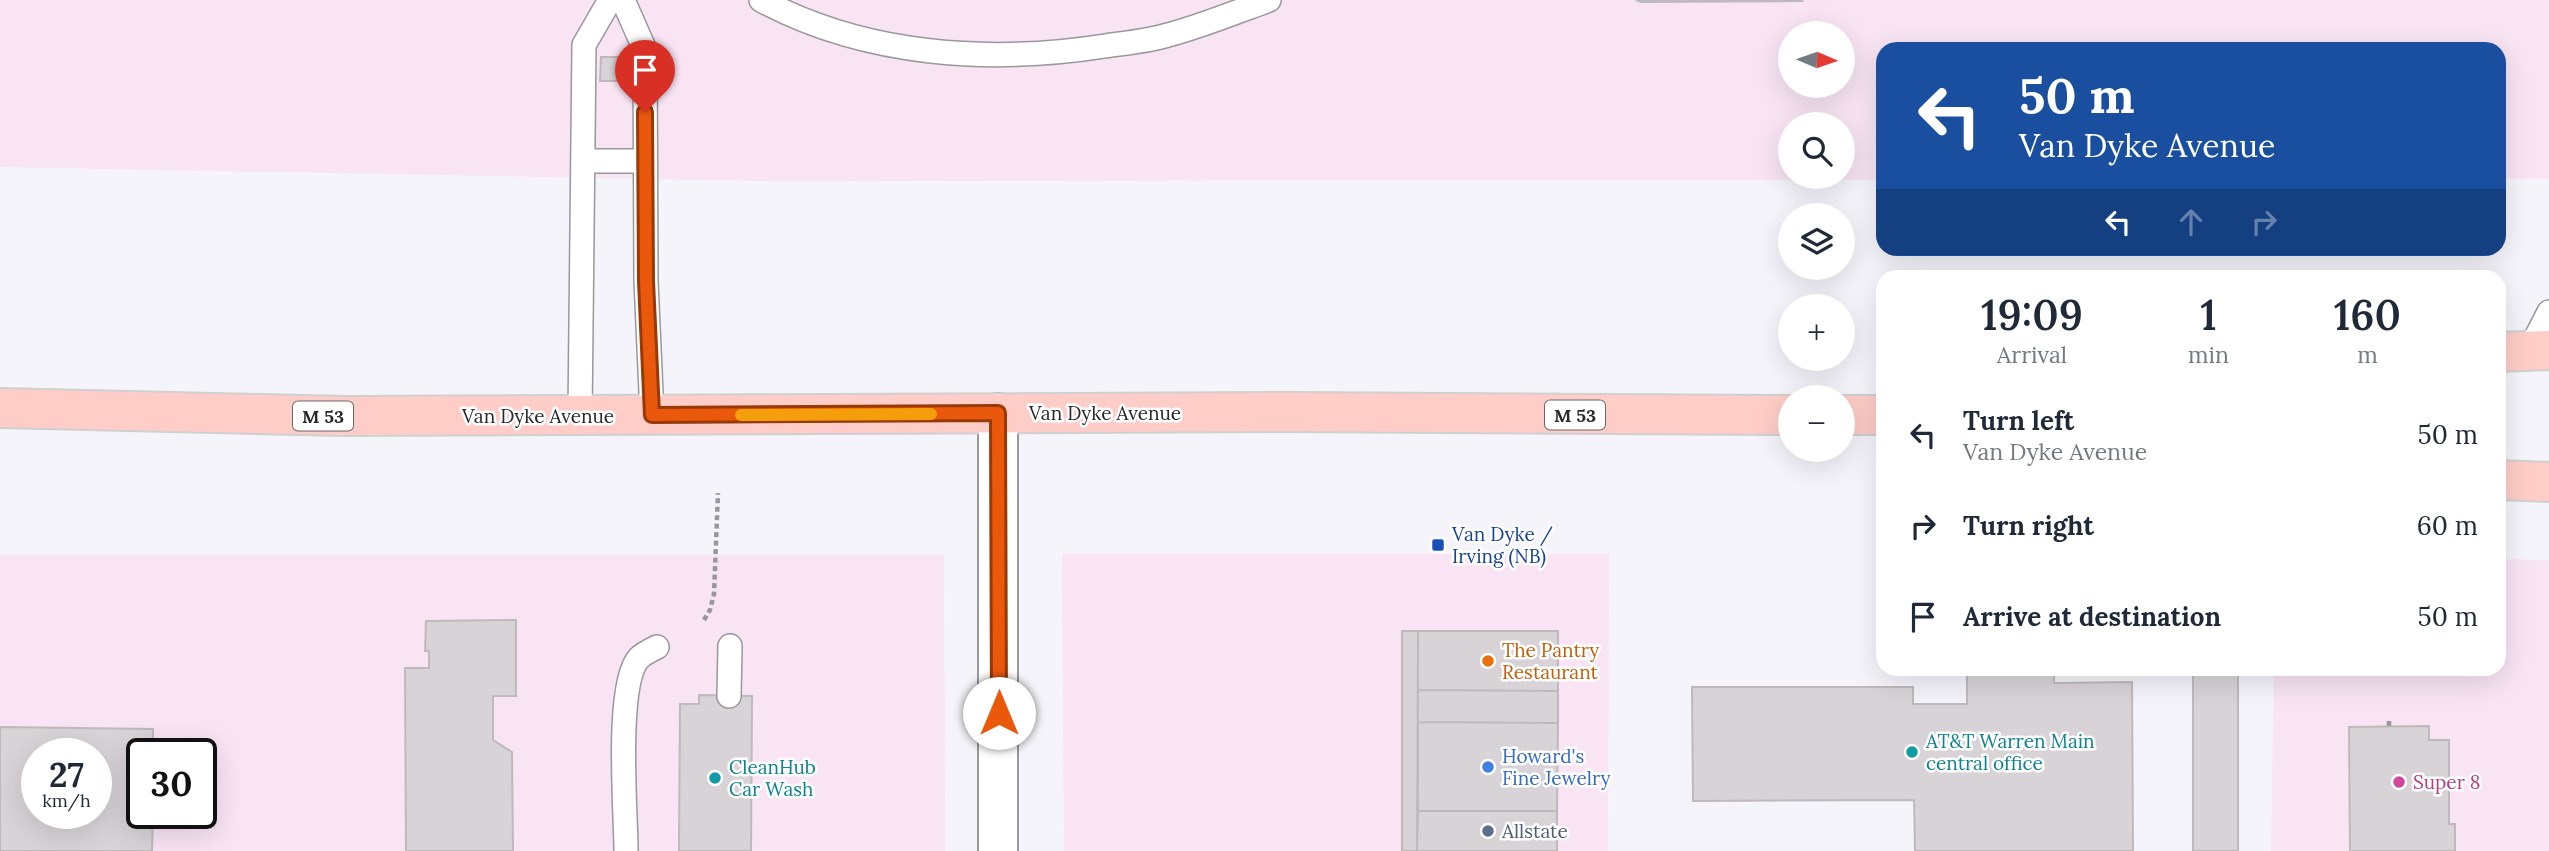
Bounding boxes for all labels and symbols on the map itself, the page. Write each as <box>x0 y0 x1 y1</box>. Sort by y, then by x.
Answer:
north arrow <box>1778 21 1855 98</box>
pin <box>615 40 675 112</box>
road number: M 53 <box>1545 400 1605 430</box>
street label: Van Dyke Avenue <box>1028 401 1181 425</box>
road number: M 53 <box>293 402 353 430</box>
street label: Van Dyke Avenue <box>461 404 614 428</box>
place label: Van Dyke / Irving (NB) <box>1451 522 1553 569</box>
marker: Van Dyke / Irving (NB) <box>1430 537 1446 553</box>
place label: The Pantry Restaurant <box>1502 638 1599 684</box>
marker: The Pantry Restaurant <box>1480 653 1496 669</box>
position arrow <box>962 676 1036 750</box>
place label: AT&T Warren Main central office <box>1925 729 2095 775</box>
speed limit sign: 30 <box>126 738 217 829</box>
place label: Howard's Fine Jewelry <box>1502 744 1611 790</box>
marker: AT&T Warren Main central office <box>1904 744 1920 760</box>
place label: CleanHub Car Wash <box>729 755 816 801</box>
marker: Howard's Fine Jewelry <box>1480 759 1496 775</box>
marker: CleanHub Car Wash <box>707 770 723 786</box>
place label: Super 8 <box>2413 770 2481 794</box>
marker: Super 8 <box>2391 774 2407 790</box>
place label: Allstate <box>1501 819 1568 843</box>
marker: Allstate <box>1480 823 1496 839</box>

